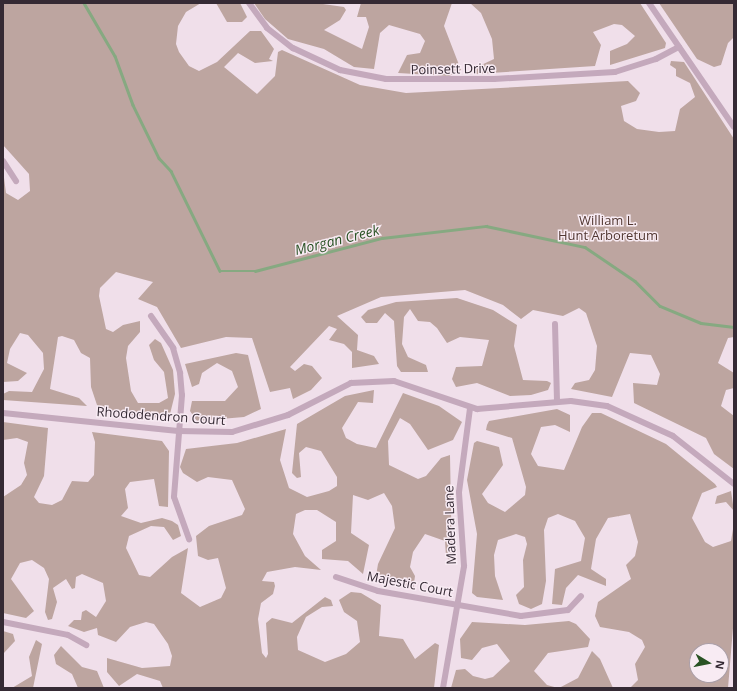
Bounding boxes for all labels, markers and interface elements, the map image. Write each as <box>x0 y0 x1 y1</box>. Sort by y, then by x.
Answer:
street label: Poinsett Drive <box>410 60 496 78</box>
park label: William L. Hunt Arboretum <box>558 213 658 244</box>
water label: Morgan Creek <box>293 221 381 259</box>
street label: Rhododendron Court <box>96 404 226 428</box>
street label: Madera Lane <box>441 485 459 565</box>
street label: Majestic Court <box>366 568 454 600</box>
north arrow <box>689 643 729 683</box>
text: N <box>712 659 728 671</box>

